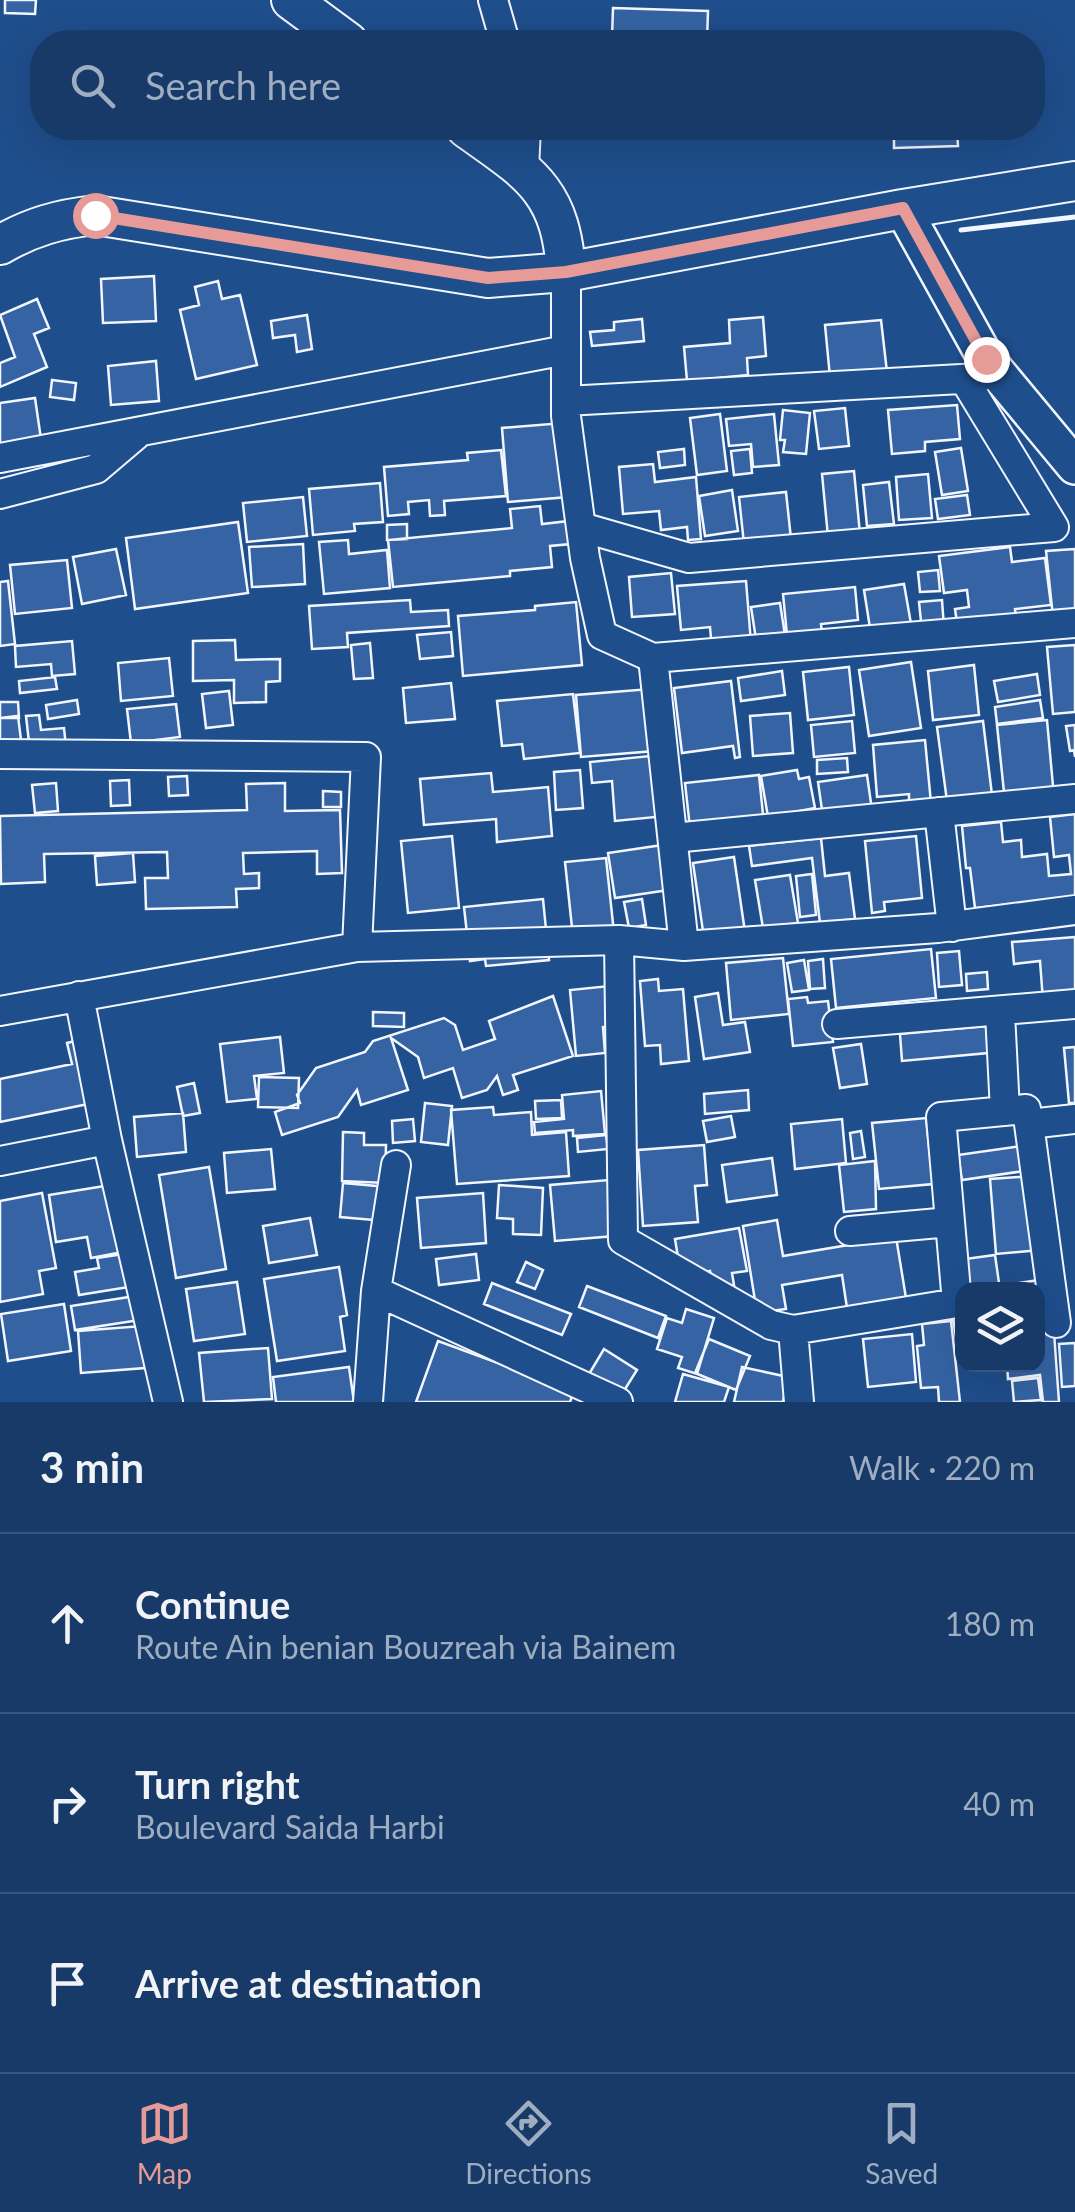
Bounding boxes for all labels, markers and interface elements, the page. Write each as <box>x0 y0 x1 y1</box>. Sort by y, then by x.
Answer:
search box <box>30 30 1045 140</box>
icon: search <box>65 58 120 113</box>
text: Search here <box>145 62 341 108</box>
route start <box>73 193 119 239</box>
route end <box>964 337 1010 383</box>
map controls <box>955 1282 1045 1372</box>
button: layers <box>955 1282 1045 1372</box>
text: 3 min <box>40 1442 144 1492</box>
text: Walk · 220 m <box>849 1448 1035 1487</box>
text: Continue <box>135 1581 290 1627</box>
icon: ahead <box>40 1596 95 1651</box>
text: 180 m <box>945 1604 1035 1643</box>
text: Route Ain benian Bouzreah via Bainem <box>135 1627 676 1666</box>
text: Turn right <box>135 1761 300 1807</box>
icon: right <box>40 1776 95 1831</box>
text: 40 m <box>963 1784 1035 1823</box>
text: Boulevard Saida Harbi <box>135 1807 445 1846</box>
icon: arrive <box>40 1956 95 2011</box>
text: Arrive at destination <box>135 1960 482 2006</box>
tab: Map <box>137 2096 192 2190</box>
tab: Directions <box>465 2096 592 2190</box>
tab: Saved <box>865 2096 938 2190</box>

